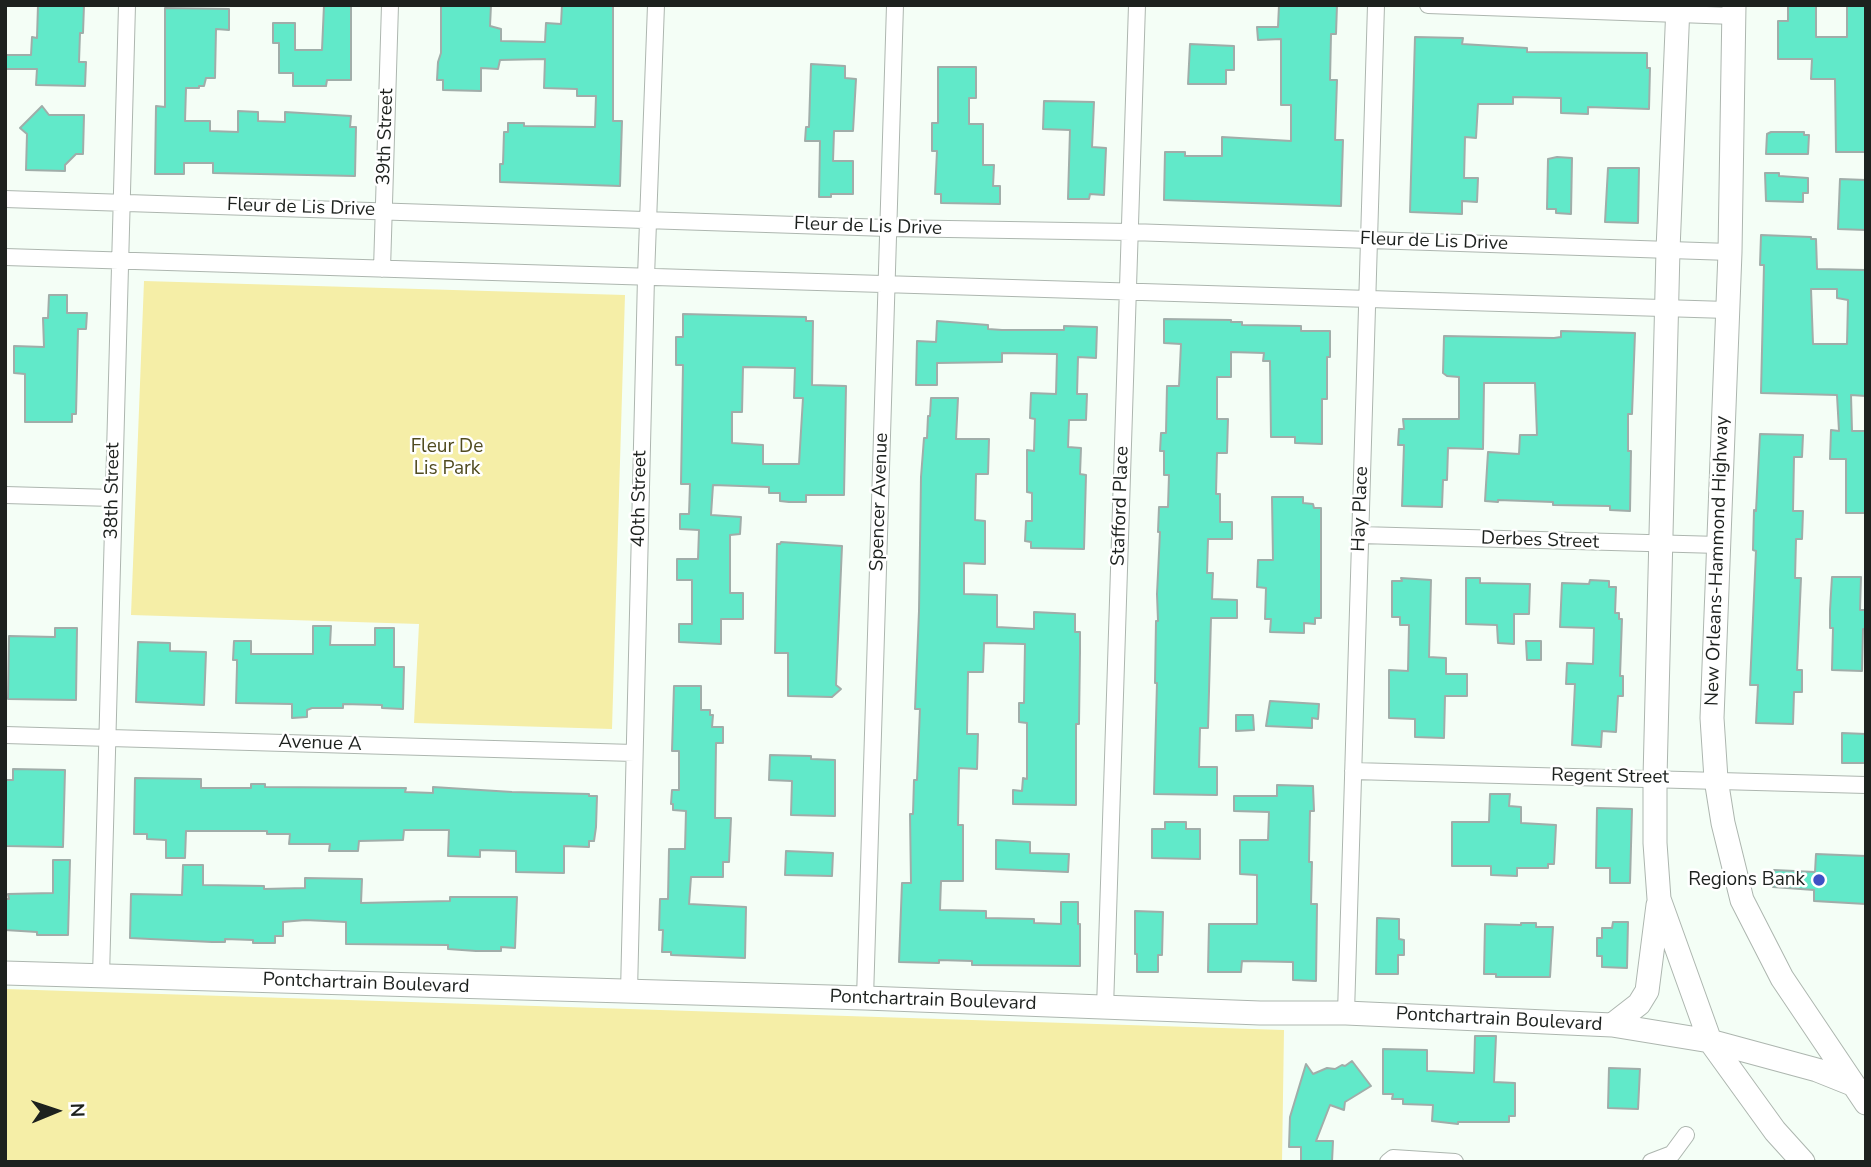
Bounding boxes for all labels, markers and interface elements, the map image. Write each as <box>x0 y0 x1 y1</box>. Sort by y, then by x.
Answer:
street label: 39th Street <box>373 88 399 186</box>
street label: Fleur de Lis Drive <box>227 194 375 222</box>
street label: Fleur de Lis Drive <box>794 213 942 241</box>
street label: Fleur de Lis Drive <box>1360 228 1508 256</box>
street label: New Orleans-Hammond Highway <box>1702 415 1734 707</box>
street label: Spencer Avenue <box>866 432 894 572</box>
park label: Fleur De Lis Park <box>411 436 483 480</box>
street label: 38th Street <box>101 442 125 540</box>
street label: Stafford Place <box>1108 446 1134 566</box>
street label: 40th Street <box>628 450 652 548</box>
street label: Hay Place <box>1348 466 1374 552</box>
street label: Derbes Street <box>1481 528 1599 554</box>
street label: Avenue A <box>278 731 362 757</box>
street label: Regent Street <box>1551 765 1669 789</box>
place label: Regions Bank <box>1688 869 1805 891</box>
marker: Regions Bank <box>1811 872 1827 888</box>
street label: Pontchartrain Boulevard <box>262 969 470 999</box>
street label: Pontchartrain Boulevard <box>829 986 1037 1016</box>
street label: Pontchartrain Boulevard <box>1395 1003 1603 1037</box>
north arrow <box>21 1076 91 1146</box>
text: N <box>64 1103 90 1118</box>

